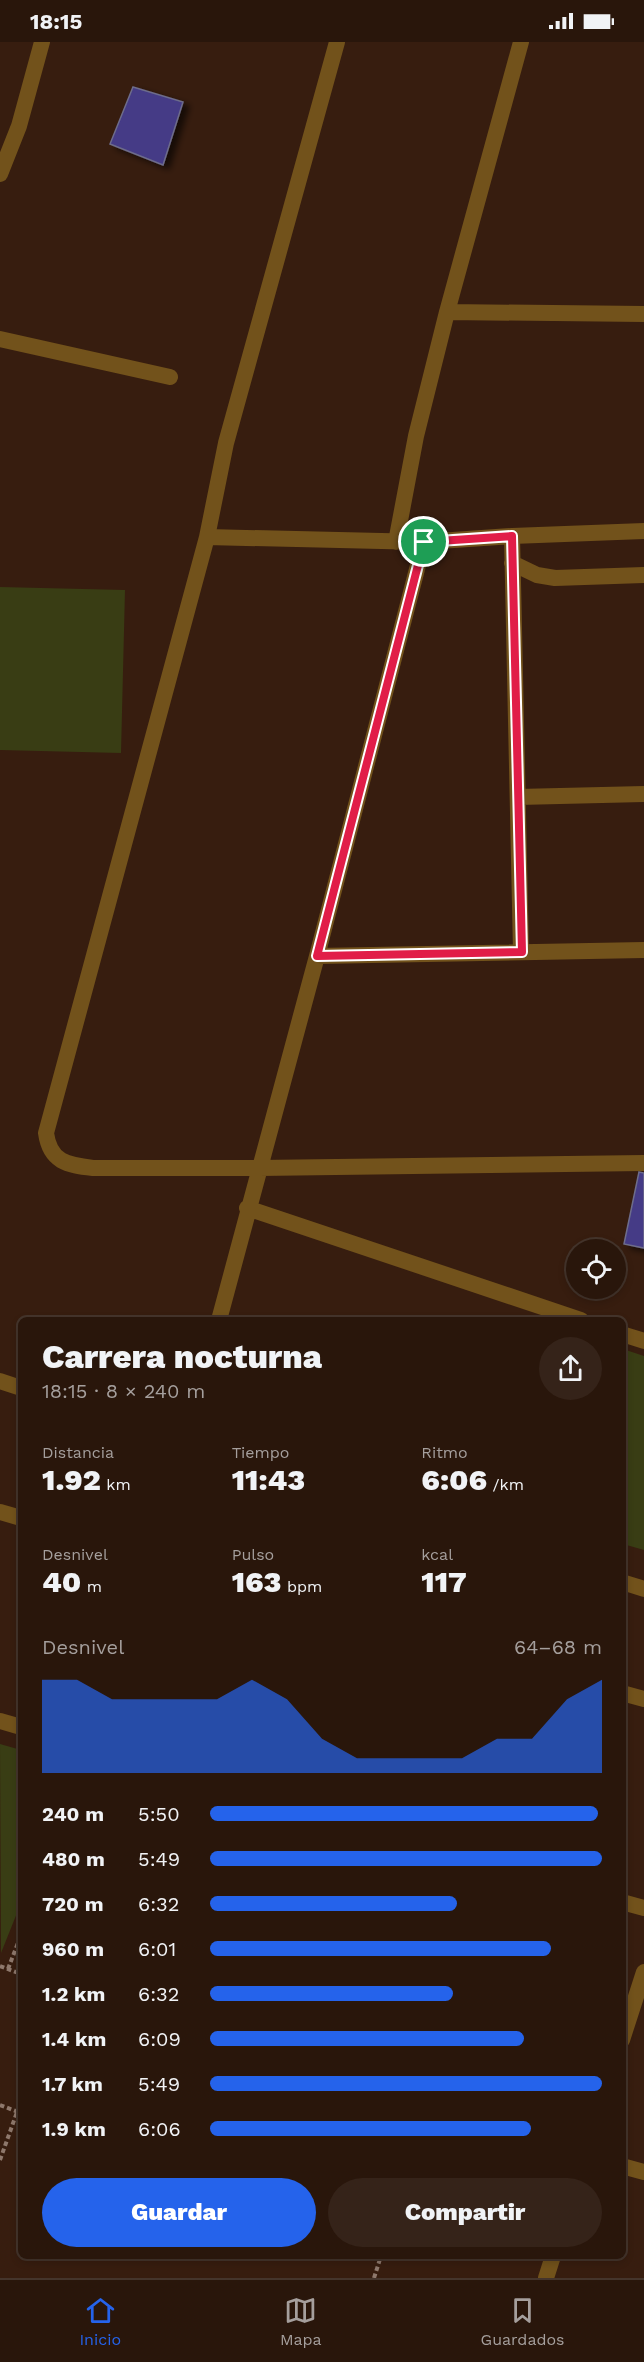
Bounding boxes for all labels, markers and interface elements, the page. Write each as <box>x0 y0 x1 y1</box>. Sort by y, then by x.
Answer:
text: 18:15 <box>30 9 82 34</box>
pin <box>398 516 449 567</box>
icon: arrive <box>407 525 440 558</box>
map controls <box>566 1239 626 1299</box>
button: locate <box>566 1239 626 1299</box>
text: Carrera nocturna <box>42 1337 322 1376</box>
button: share <box>539 1337 602 1400</box>
text: 18:15 · 8 × 240 m <box>42 1379 205 1403</box>
text: Distancia <box>42 1443 114 1462</box>
text: Tiempo <box>232 1443 289 1462</box>
text: Ritmo <box>421 1443 468 1462</box>
text: 1.92 <box>42 1462 101 1497</box>
text: 11:43 <box>232 1462 305 1497</box>
text: 6:06 <box>421 1462 487 1497</box>
text: km <box>101 1475 131 1494</box>
text: /km <box>487 1475 524 1494</box>
text: Desnivel <box>42 1545 108 1564</box>
text: Pulso <box>232 1545 274 1564</box>
text: kcal <box>421 1545 453 1564</box>
text: 40 <box>42 1564 81 1599</box>
text: 163 <box>232 1564 282 1599</box>
text: 117 <box>421 1564 467 1599</box>
text: m <box>81 1577 102 1596</box>
text: bpm <box>282 1577 322 1596</box>
text: Desnivel <box>42 1635 124 1659</box>
text: 64–68 m <box>514 1635 602 1659</box>
text: 240 m <box>42 1802 104 1826</box>
text: 5:50 <box>138 1802 180 1826</box>
text: 480 m <box>42 1847 105 1871</box>
text: 5:49 <box>138 1847 180 1871</box>
text: 720 m <box>42 1892 104 1916</box>
text: 6:32 <box>138 1892 179 1916</box>
text: 960 m <box>42 1937 104 1961</box>
text: 6:01 <box>138 1937 176 1961</box>
text: 1.2 km <box>42 1982 105 2006</box>
text: 6:32 <box>138 1982 179 2006</box>
text: 1.4 km <box>42 2027 106 2051</box>
text: 6:09 <box>138 2027 181 2051</box>
text: 1.7 km <box>42 2072 103 2096</box>
text: 5:49 <box>138 2072 180 2096</box>
text: 1.9 km <box>42 2117 106 2141</box>
text: 6:06 <box>138 2117 181 2141</box>
button: Guardar <box>42 2178 316 2247</box>
button: Compartir <box>328 2178 602 2247</box>
tab: Inicio <box>79 2294 121 2349</box>
tab: Mapa <box>280 2294 322 2349</box>
tab: Guardados <box>481 2294 565 2349</box>

